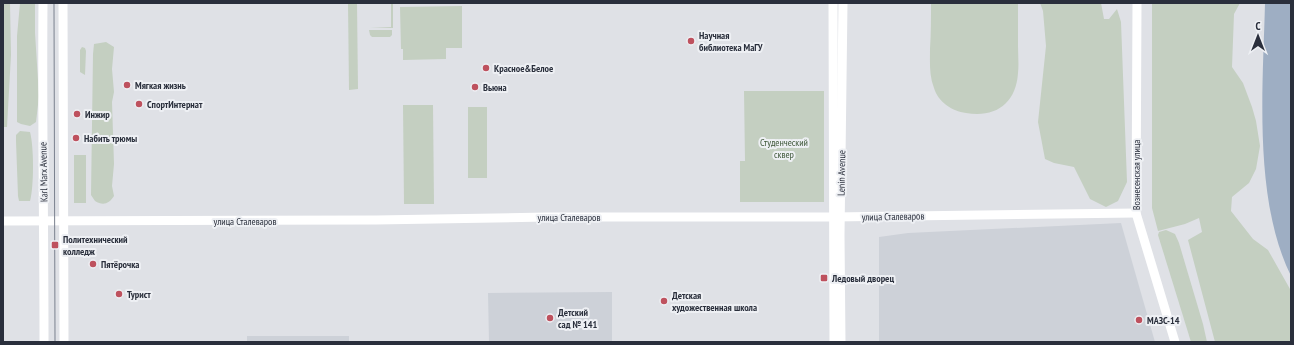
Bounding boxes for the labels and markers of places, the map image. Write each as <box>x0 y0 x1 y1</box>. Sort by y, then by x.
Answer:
place label: Научная библиотека МаГУ <box>699 29 763 54</box>
marker: Научная библиотека МаГУ <box>686 36 696 46</box>
place label: Красное&Белое <box>494 62 553 75</box>
marker: Красное&Белое <box>481 63 491 73</box>
place label: Мягкая жизнь <box>135 79 186 92</box>
marker: Мягкая жизнь <box>122 80 132 90</box>
place label: Вьюна <box>483 81 507 94</box>
marker: Вьюна <box>470 82 480 92</box>
place label: СпортИнтернат <box>147 98 203 111</box>
marker: СпортИнтернат <box>134 99 144 109</box>
place label: Инжир <box>85 108 110 121</box>
marker: Инжир <box>72 109 82 119</box>
place label: Набить трюмы <box>84 132 137 145</box>
marker: Набить трюмы <box>71 133 81 143</box>
place label: Политехнический колледж <box>63 233 128 258</box>
marker: Политехнический колледж <box>50 240 60 250</box>
place label: Пятёрочка <box>101 258 139 271</box>
marker: Пятёрочка <box>88 259 98 269</box>
place label: Ледовый дворец <box>831 272 894 285</box>
marker: Ледовый дворец <box>819 273 829 283</box>
place label: Турист <box>127 288 151 301</box>
marker: Турист <box>114 289 124 299</box>
place label: Детская художественная школа <box>672 289 757 314</box>
marker: Детская художественная школа <box>659 296 669 306</box>
place label: Детский сад № 141 <box>558 306 598 331</box>
marker: Детский сад № 141 <box>545 313 555 323</box>
place label: МАЗС-14 <box>1147 314 1180 327</box>
marker: МАЗС-14 <box>1134 315 1144 325</box>

